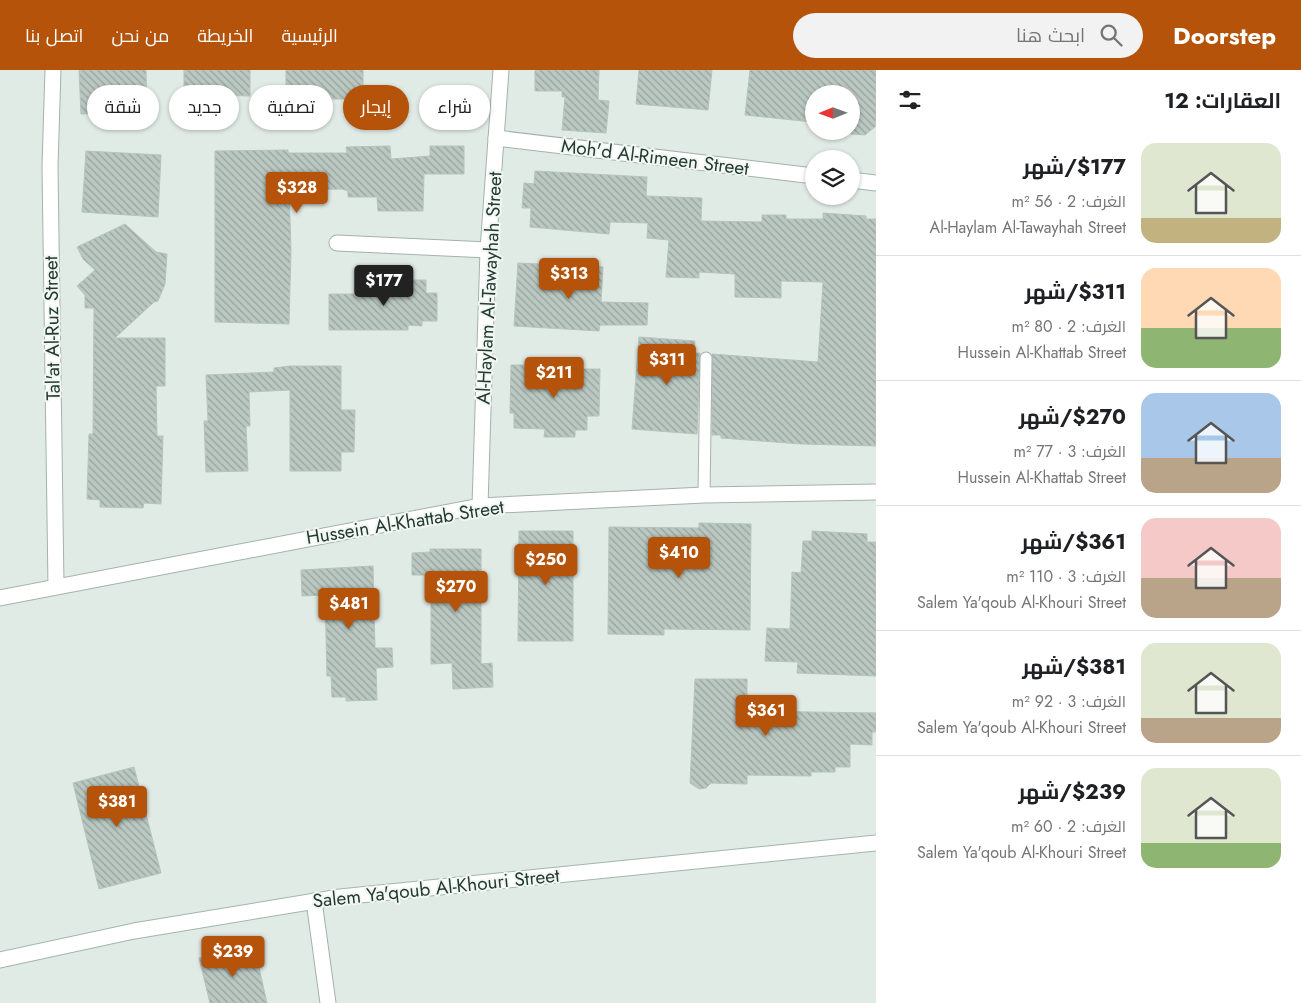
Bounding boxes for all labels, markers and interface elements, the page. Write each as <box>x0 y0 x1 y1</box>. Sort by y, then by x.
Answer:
search box <box>793 13 1143 58</box>
text: Doorstep <box>1173 18 1276 53</box>
icon: search <box>1097 21 1125 49</box>
text: ابحث هنا <box>1016 22 1085 49</box>
text: اتصل بنا <box>25 23 83 49</box>
text: من نحن <box>111 23 169 49</box>
text: الخريطة <box>197 23 253 49</box>
text: الرئيسية <box>281 23 338 49</box>
chip: شقة <box>87 85 159 130</box>
chip: جديد <box>169 85 239 130</box>
chip: تصفية <box>249 85 333 130</box>
chip: إيجار <box>343 85 409 130</box>
chip: شراء <box>419 85 490 130</box>
north arrow <box>805 85 860 140</box>
map controls <box>805 85 860 205</box>
icon: filters <box>896 86 924 114</box>
text: العقارات: 12 <box>1164 86 1281 116</box>
street label: Moh'd Al-Rimeen Street <box>560 132 751 182</box>
button: layers <box>805 150 860 205</box>
text: $177/شهر <box>1023 152 1126 182</box>
icon: home <box>1181 163 1241 223</box>
street label: Al-Haylam Al-Tawayhah Street <box>469 170 509 405</box>
pin: $328 <box>267 172 327 214</box>
text: $328 <box>277 176 317 199</box>
text: الغرف: 2 · 56 m² <box>1012 190 1126 213</box>
text: Al-Haylam Al-Tawayhah Street <box>930 216 1126 239</box>
street label: Tal'at Al-Ruz Street <box>37 255 67 401</box>
pin: $313 <box>539 258 599 300</box>
text: $313 <box>550 262 588 285</box>
pin: $177 <box>354 264 414 307</box>
text: $177 <box>365 269 403 292</box>
text: $311/شهر <box>1025 277 1126 307</box>
icon: home <box>1181 288 1241 348</box>
text: الغرف: 2 · 80 m² <box>1011 315 1126 338</box>
text: Hussein Al-Khattab Street <box>957 341 1126 364</box>
pin: $311 <box>637 344 697 386</box>
text: $311 <box>649 348 685 371</box>
pin: $211 <box>524 356 584 399</box>
text: $211 <box>536 361 572 384</box>
text: $270/شهر <box>1019 402 1126 432</box>
icon: home <box>1181 413 1241 473</box>
text: الغرف: 3 · 77 m² <box>1013 440 1126 463</box>
text: Hussein Al-Khattab Street <box>957 466 1126 489</box>
street label: Hussein Al-Khattab Street <box>304 493 506 551</box>
text: $361/شهر <box>1021 527 1126 557</box>
pin: $410 <box>649 536 709 579</box>
icon: home <box>1181 538 1241 598</box>
text: $410 <box>659 541 699 564</box>
pin: $250 <box>516 544 576 586</box>
text: $250 <box>525 548 567 571</box>
text: الغرف: 3 · 110 m² <box>1006 565 1126 588</box>
pin: $270 <box>426 570 486 613</box>
text: $270 <box>436 575 476 598</box>
pin: $481 <box>319 588 379 630</box>
text: Salem Ya'qoub Al-Khouri Street <box>917 591 1126 614</box>
text: $481 <box>329 592 369 615</box>
text: $381/شهر <box>1022 652 1126 682</box>
icon: home <box>1181 663 1241 723</box>
text: الغرف: 3 · 92 m² <box>1012 690 1126 713</box>
pin: $361 <box>736 694 796 737</box>
text: $361 <box>747 699 785 722</box>
text: Salem Ya'qoub Al-Khouri Street <box>917 716 1126 739</box>
text: $239/شهر <box>1018 777 1126 807</box>
pin: $381 <box>87 786 147 828</box>
icon: home <box>1181 788 1241 848</box>
text: $381 <box>98 790 136 813</box>
text: الغرف: 2 · 60 m² <box>1011 815 1126 838</box>
text: Salem Ya'qoub Al-Khouri Street <box>917 841 1126 864</box>
street label: Salem Ya'qoub Al-Khouri Street <box>311 862 561 914</box>
pin: $239 <box>203 936 263 978</box>
text: $239 <box>212 940 254 963</box>

